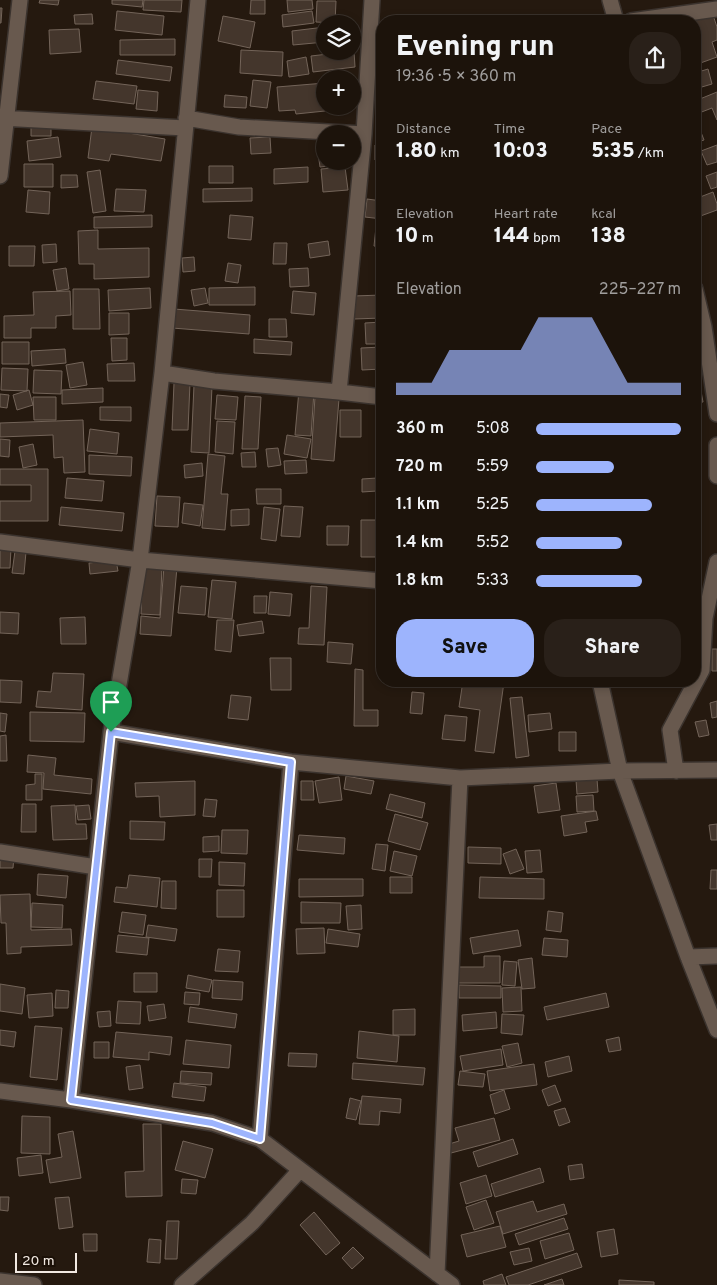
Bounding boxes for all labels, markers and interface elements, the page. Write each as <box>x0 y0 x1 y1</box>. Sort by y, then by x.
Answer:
map controls <box>316 15 361 170</box>
button: layers <box>316 15 361 60</box>
text: Evening run <box>396 30 555 66</box>
button: share <box>629 32 681 84</box>
text: 19:36 · 5 × 360 m <box>396 67 516 87</box>
button: + <box>316 70 361 115</box>
text: Distance <box>396 121 451 138</box>
text: Time <box>494 121 525 138</box>
text: Pace <box>591 121 622 138</box>
button: − <box>316 125 361 170</box>
text: 1.80 <box>396 138 437 165</box>
text: 10:03 <box>494 138 548 165</box>
text: 5:35 <box>591 138 635 165</box>
text: km <box>437 145 460 162</box>
text: /km <box>635 145 664 162</box>
text: Elevation <box>396 206 454 223</box>
text: Heart rate <box>494 206 558 223</box>
text: kcal <box>591 206 616 223</box>
text: 10 <box>396 223 419 250</box>
text: 144 <box>494 223 530 250</box>
text: 138 <box>591 223 626 250</box>
text: m <box>419 230 434 247</box>
text: bpm <box>530 230 561 247</box>
text: Elevation <box>396 280 462 300</box>
text: 225–227 m <box>599 280 681 300</box>
text: 360 m <box>396 419 444 439</box>
text: 5:08 <box>476 419 510 439</box>
text: 720 m <box>396 457 443 477</box>
text: 5:59 <box>476 457 509 477</box>
text: 1.1 km <box>396 495 440 515</box>
text: 5:25 <box>476 495 509 515</box>
text: 1.4 km <box>396 533 444 553</box>
text: 5:52 <box>476 533 509 553</box>
text: 1.8 km <box>396 571 443 591</box>
text: 5:33 <box>476 571 509 591</box>
button: Save <box>396 619 534 677</box>
button: Share <box>544 619 681 677</box>
pin <box>90 681 132 732</box>
icon: arrive <box>97 688 125 716</box>
scale bar <box>15 1250 78 1273</box>
text: 20 m <box>22 1253 55 1270</box>

